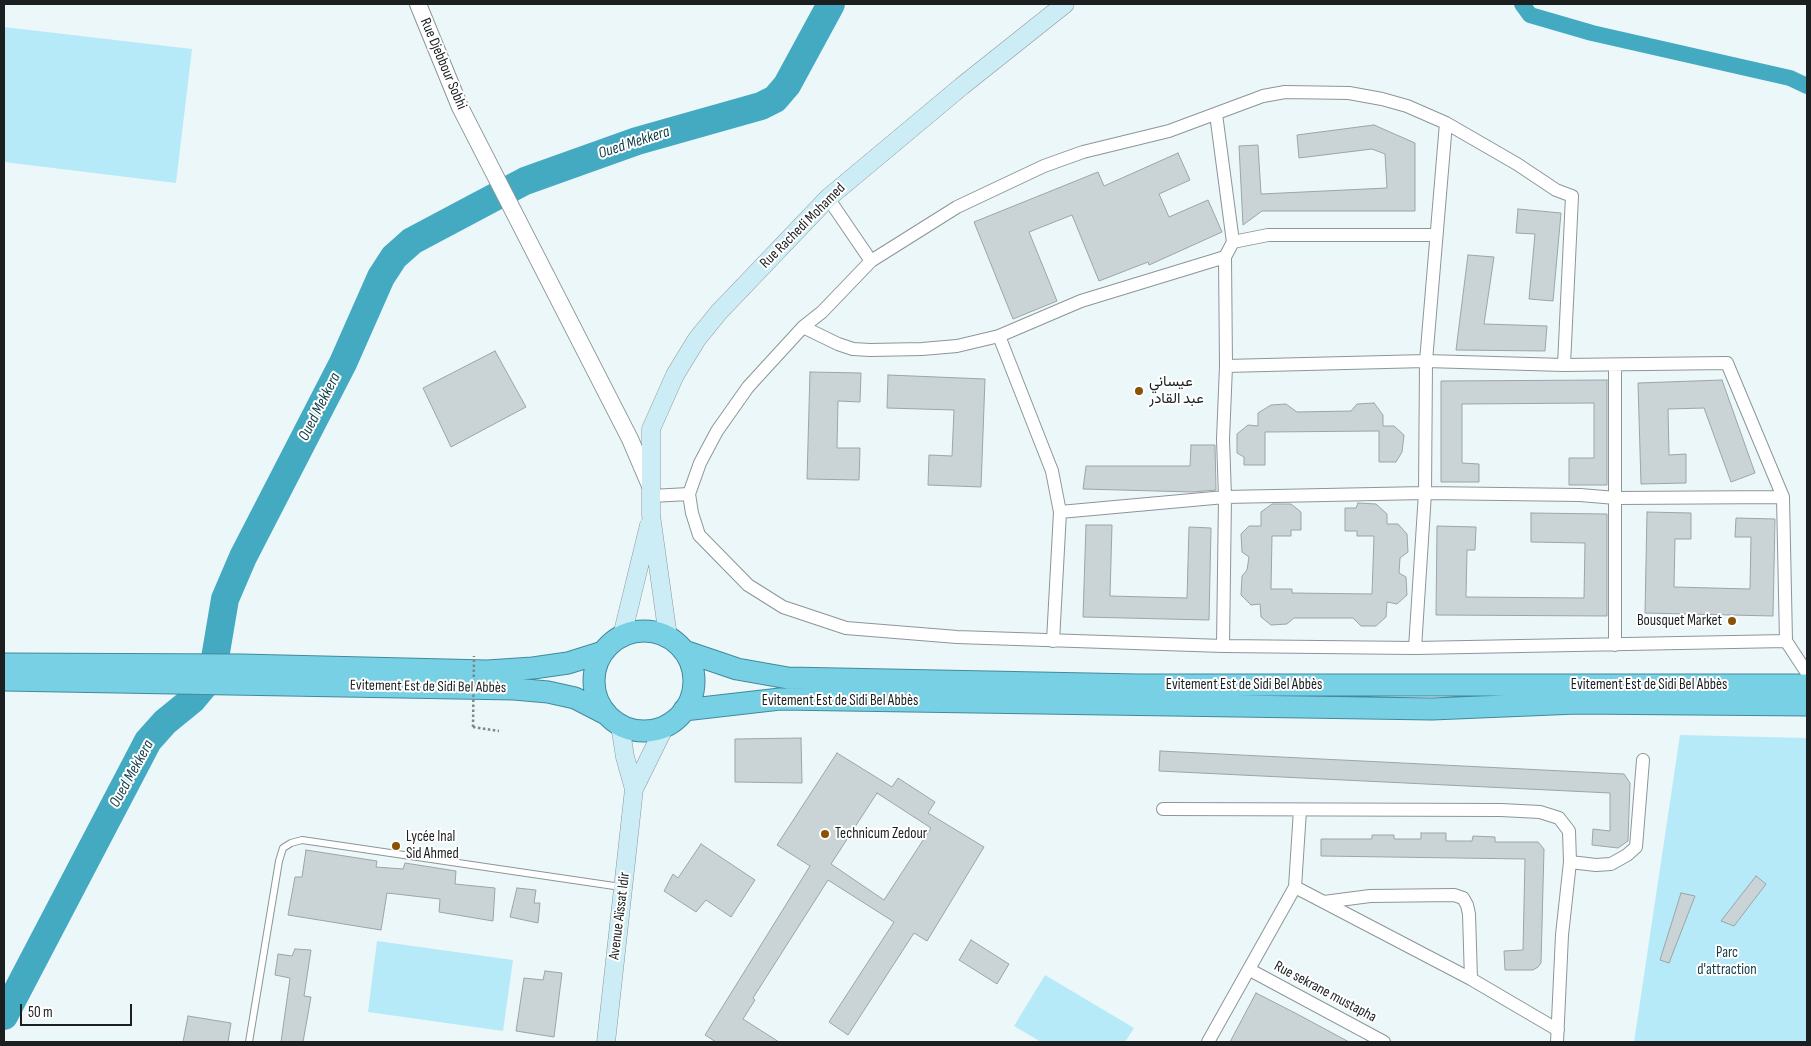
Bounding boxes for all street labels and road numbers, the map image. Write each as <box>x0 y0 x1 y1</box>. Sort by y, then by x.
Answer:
street label: Rue Djebbour Sobhi <box>416 16 470 112</box>
street label: Rue Rachedi Mohamed <box>757 180 849 272</box>
street label: Evitement Est de Sidi Bel Abbès <box>1166 676 1322 694</box>
street label: Evitement Est de Sidi Bel Abbès <box>1571 676 1727 694</box>
street label: Evitement Est de Sidi Bel Abbès <box>350 677 506 697</box>
street label: Evitement Est de Sidi Bel Abbès <box>762 692 918 710</box>
street label: Avenue Aïssat Idir <box>606 871 634 961</box>
street label: Rue sekrane mustapha <box>1271 957 1379 1027</box>

